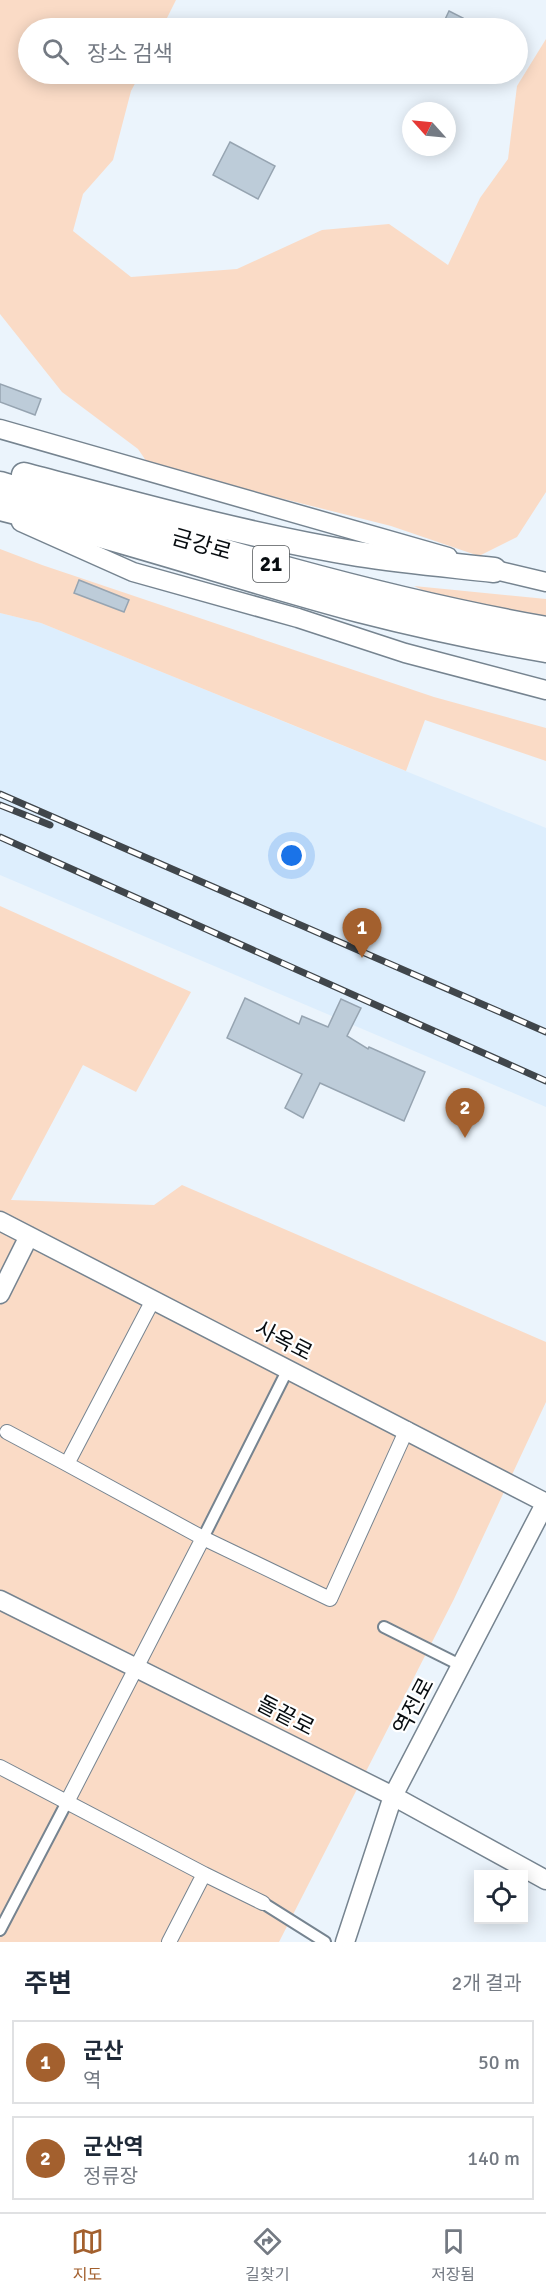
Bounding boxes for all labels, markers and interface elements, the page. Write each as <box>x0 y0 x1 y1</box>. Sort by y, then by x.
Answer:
search box <box>18 18 528 84</box>
icon: search <box>39 35 72 68</box>
text: 장소 검색 <box>87 40 173 67</box>
north arrow <box>402 102 456 156</box>
street label: 금강로 <box>169 523 235 566</box>
road number: 21 <box>253 546 289 582</box>
your location <box>277 841 306 870</box>
pin: 1 <box>342 908 382 958</box>
pin: 2 <box>446 1088 484 1138</box>
street label: 사옥로 <box>251 1315 317 1366</box>
street label: 역전로 <box>387 1673 440 1739</box>
street label: 돌끝로 <box>253 1690 319 1741</box>
map controls <box>474 1870 528 1924</box>
button: locate <box>474 1870 528 1924</box>
text: 주변 <box>24 1968 72 2000</box>
text: 2개 결과 <box>452 1971 522 1996</box>
text: 군산 <box>83 2037 123 2064</box>
text: 1 <box>40 2050 51 2075</box>
text: 50 m <box>478 2050 520 2075</box>
text: 역 <box>83 2068 101 2093</box>
text: 군산역 <box>83 2133 144 2160</box>
text: 2 <box>40 2146 51 2171</box>
text: 140 m <box>467 2146 520 2171</box>
text: 정류장 <box>83 2164 138 2189</box>
tab: 지도 <box>71 2225 104 2285</box>
tab: 길찾기 <box>245 2225 289 2285</box>
tab: 저장됨 <box>431 2225 475 2285</box>

